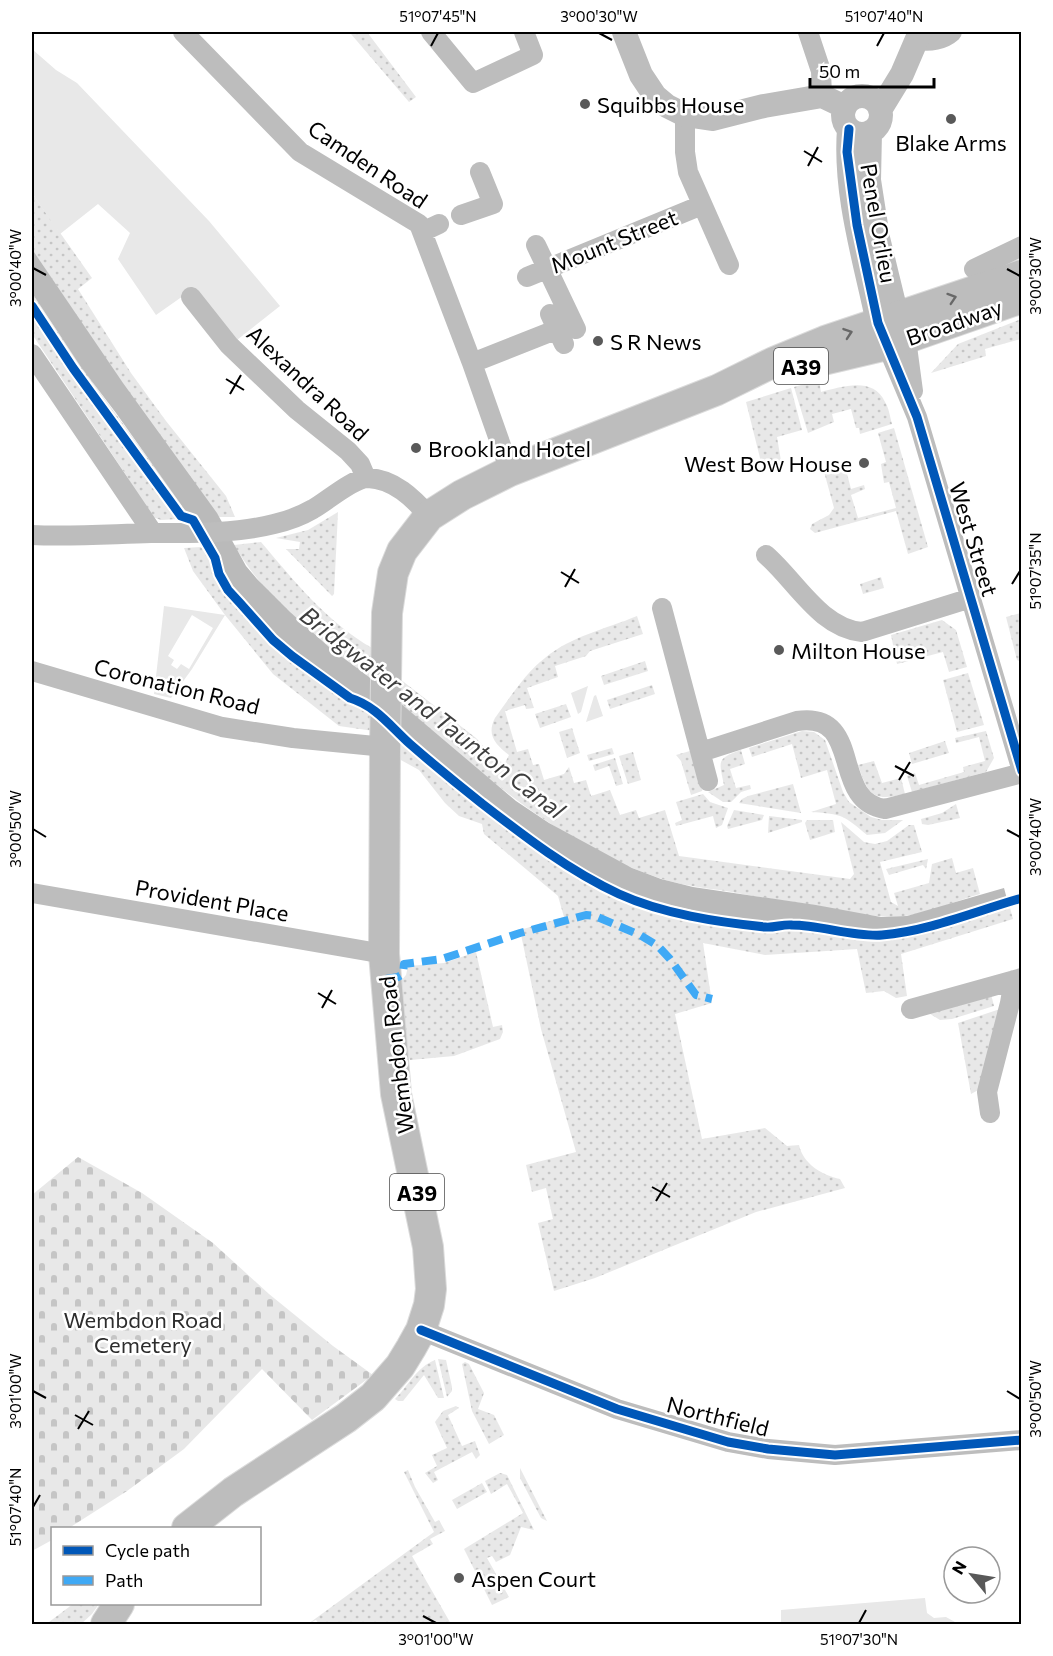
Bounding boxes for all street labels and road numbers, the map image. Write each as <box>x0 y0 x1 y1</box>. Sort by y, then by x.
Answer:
street label: Camden Road <box>303 114 433 214</box>
street label: Penel Orlieu <box>855 161 903 285</box>
street label: Mount Street <box>547 203 681 279</box>
street label: Broadway <box>902 293 1006 351</box>
street label: Alexandra Road <box>242 320 374 446</box>
road number: A39 <box>774 348 828 384</box>
street label: West Street <box>944 479 1004 599</box>
street label: Coronation Road <box>91 652 263 720</box>
street label: Provident Place <box>133 873 291 927</box>
street label: Wembdon Road <box>373 975 419 1135</box>
road number: A39 <box>390 1174 444 1210</box>
street label: Northfield <box>664 1390 772 1442</box>

